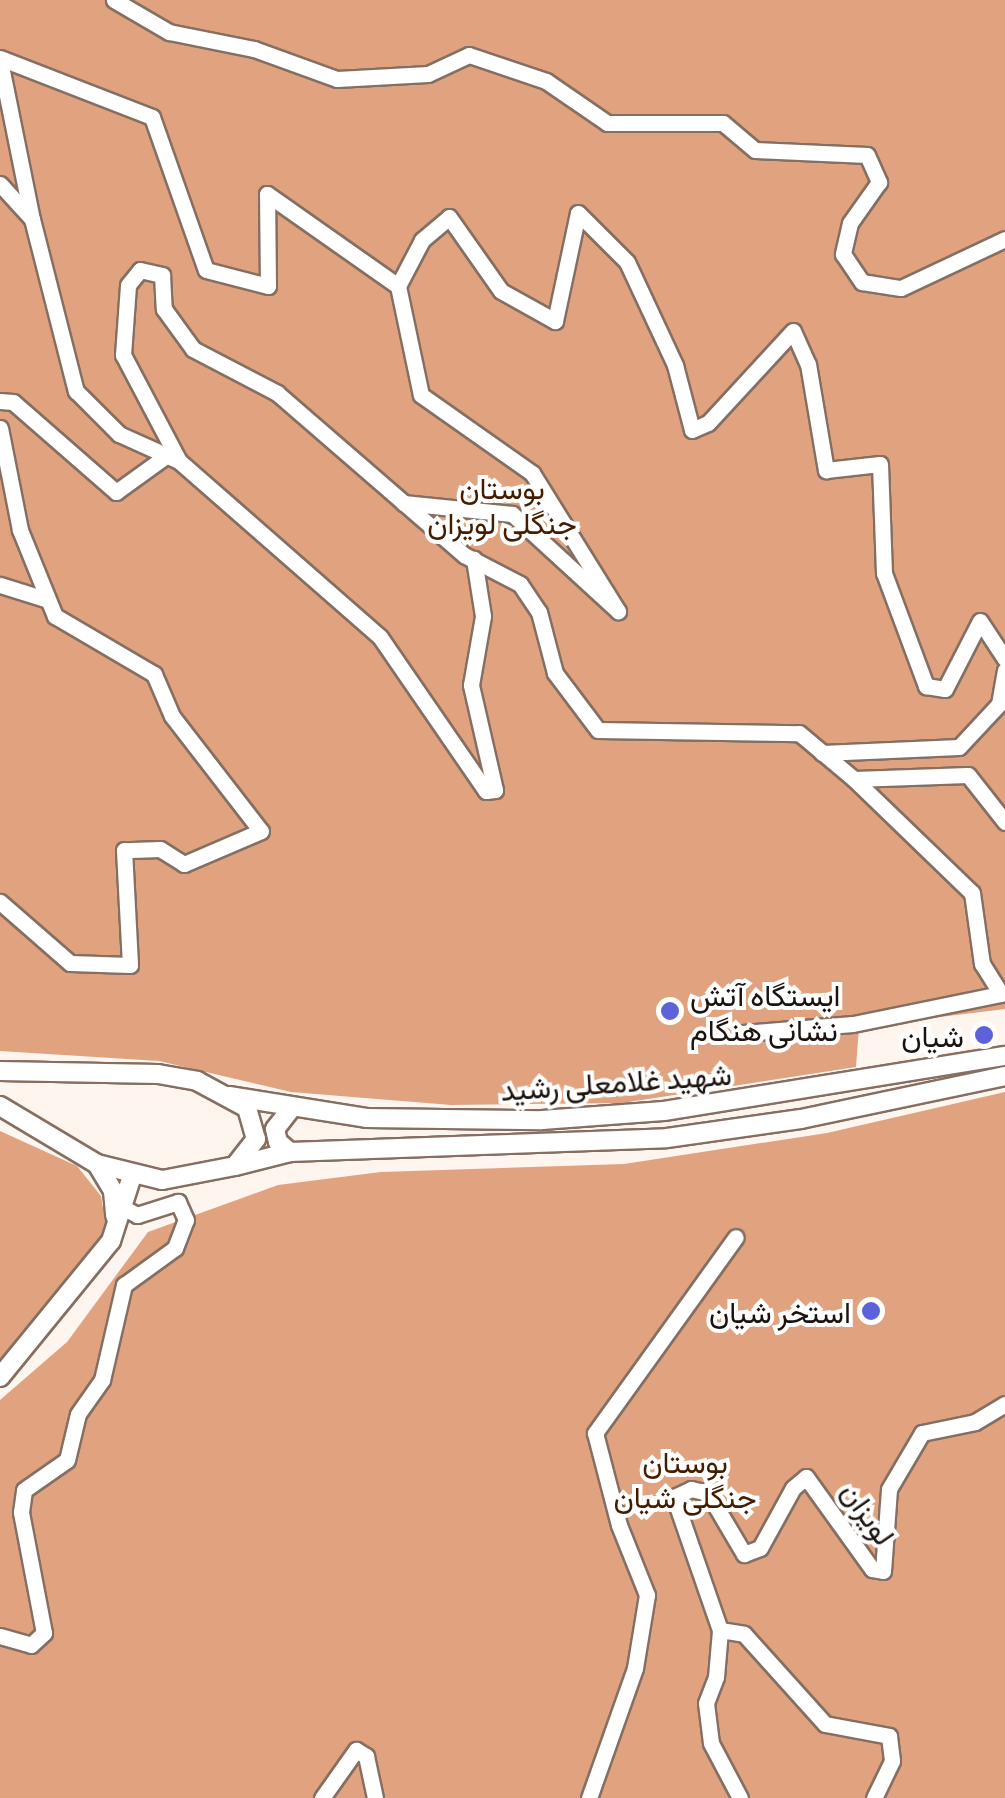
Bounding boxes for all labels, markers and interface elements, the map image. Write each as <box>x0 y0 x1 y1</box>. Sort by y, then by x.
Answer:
park label: بوستان جنگلی لویزان <box>427 469 577 540</box>
place label: ایستگاه آتش نشانی هنگام <box>690 976 840 1046</box>
marker: ایستگاه آتش نشانی هنگام <box>659 1000 681 1022</box>
place label: شیان <box>901 1017 964 1053</box>
marker: شیان <box>973 1024 995 1046</box>
street label: شهید غلامعلی رشید <box>499 1055 733 1107</box>
place label: استخر شیان <box>709 1293 851 1329</box>
marker: استخر شیان <box>860 1300 882 1322</box>
park label: بوستان جنگلی شیان <box>613 1443 757 1514</box>
street label: لویزان <box>834 1474 904 1552</box>

